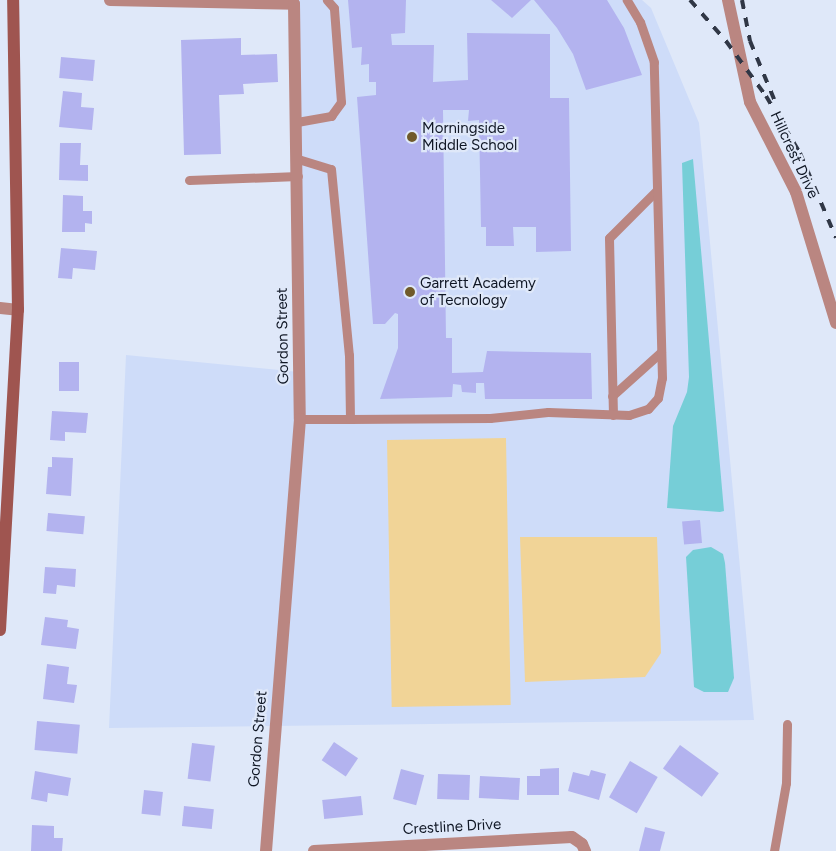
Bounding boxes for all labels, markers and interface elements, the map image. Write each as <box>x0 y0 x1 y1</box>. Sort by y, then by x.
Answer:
street label: Hillcrest Drive <box>766 109 822 201</box>
place label: Morningside Middle School <box>422 119 517 154</box>
marker: Morningside Middle School <box>406 131 418 143</box>
place label: Garrett Academy of Tecnology <box>420 274 536 309</box>
marker: Garrett Academy of Tecnology <box>404 286 416 298</box>
street label: Gordon Street <box>273 287 293 385</box>
street label: Gordon Street <box>245 690 271 788</box>
street label: Crestline Drive <box>402 815 502 839</box>

